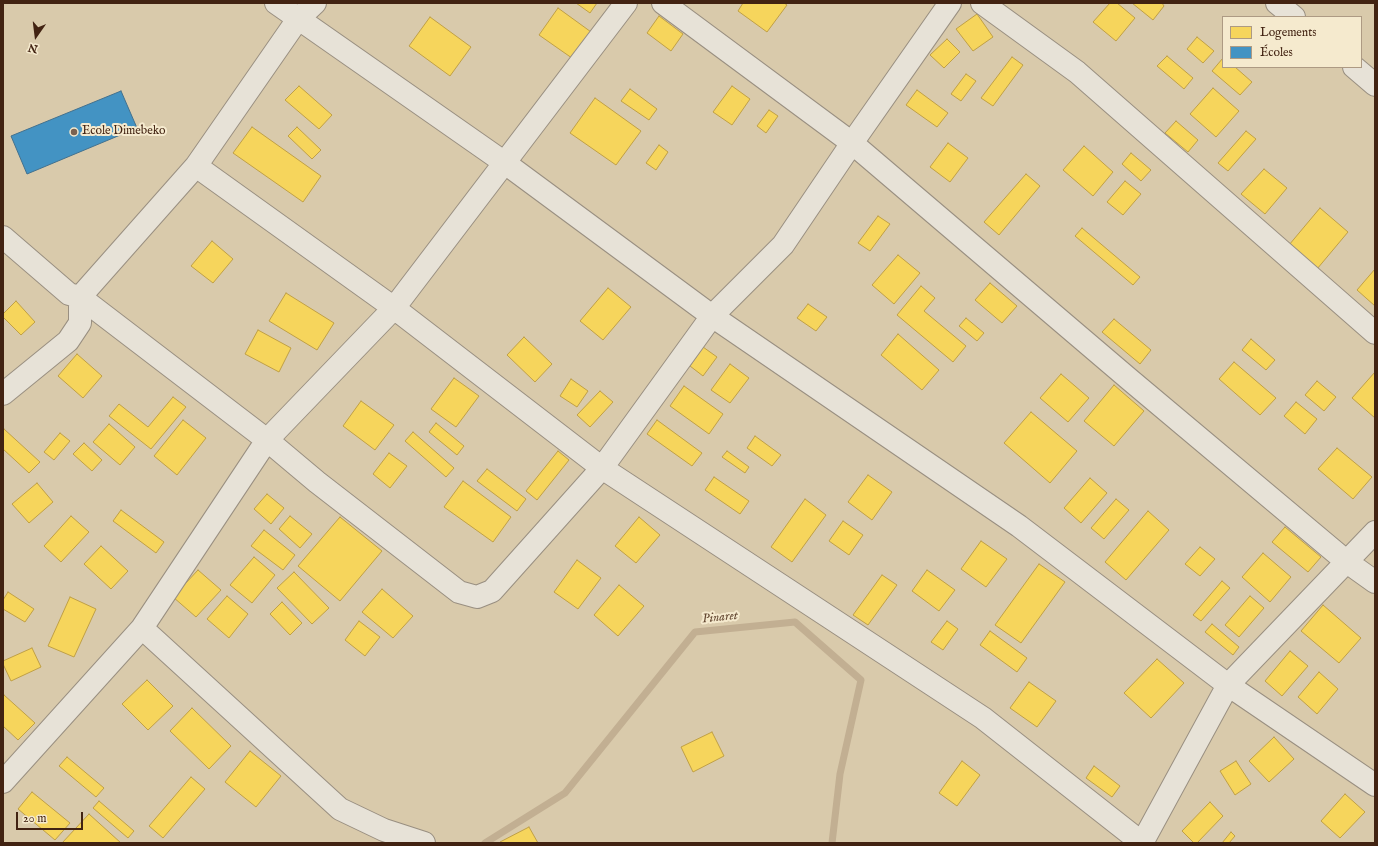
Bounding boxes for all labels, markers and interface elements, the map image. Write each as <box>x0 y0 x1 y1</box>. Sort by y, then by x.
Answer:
north arrow <box>16 16 56 56</box>
legend <box>1222 16 1362 68</box>
text: Logements <box>1260 25 1317 40</box>
text: N <box>27 40 39 56</box>
text: Écoles <box>1260 45 1293 60</box>
place label: Ecole Dimebeko <box>82 125 166 139</box>
marker: Ecole Dimebeko <box>69 127 79 137</box>
water label: Pinaret <box>701 608 739 628</box>
scale bar <box>18 804 85 830</box>
text: 20 m <box>23 811 46 826</box>

